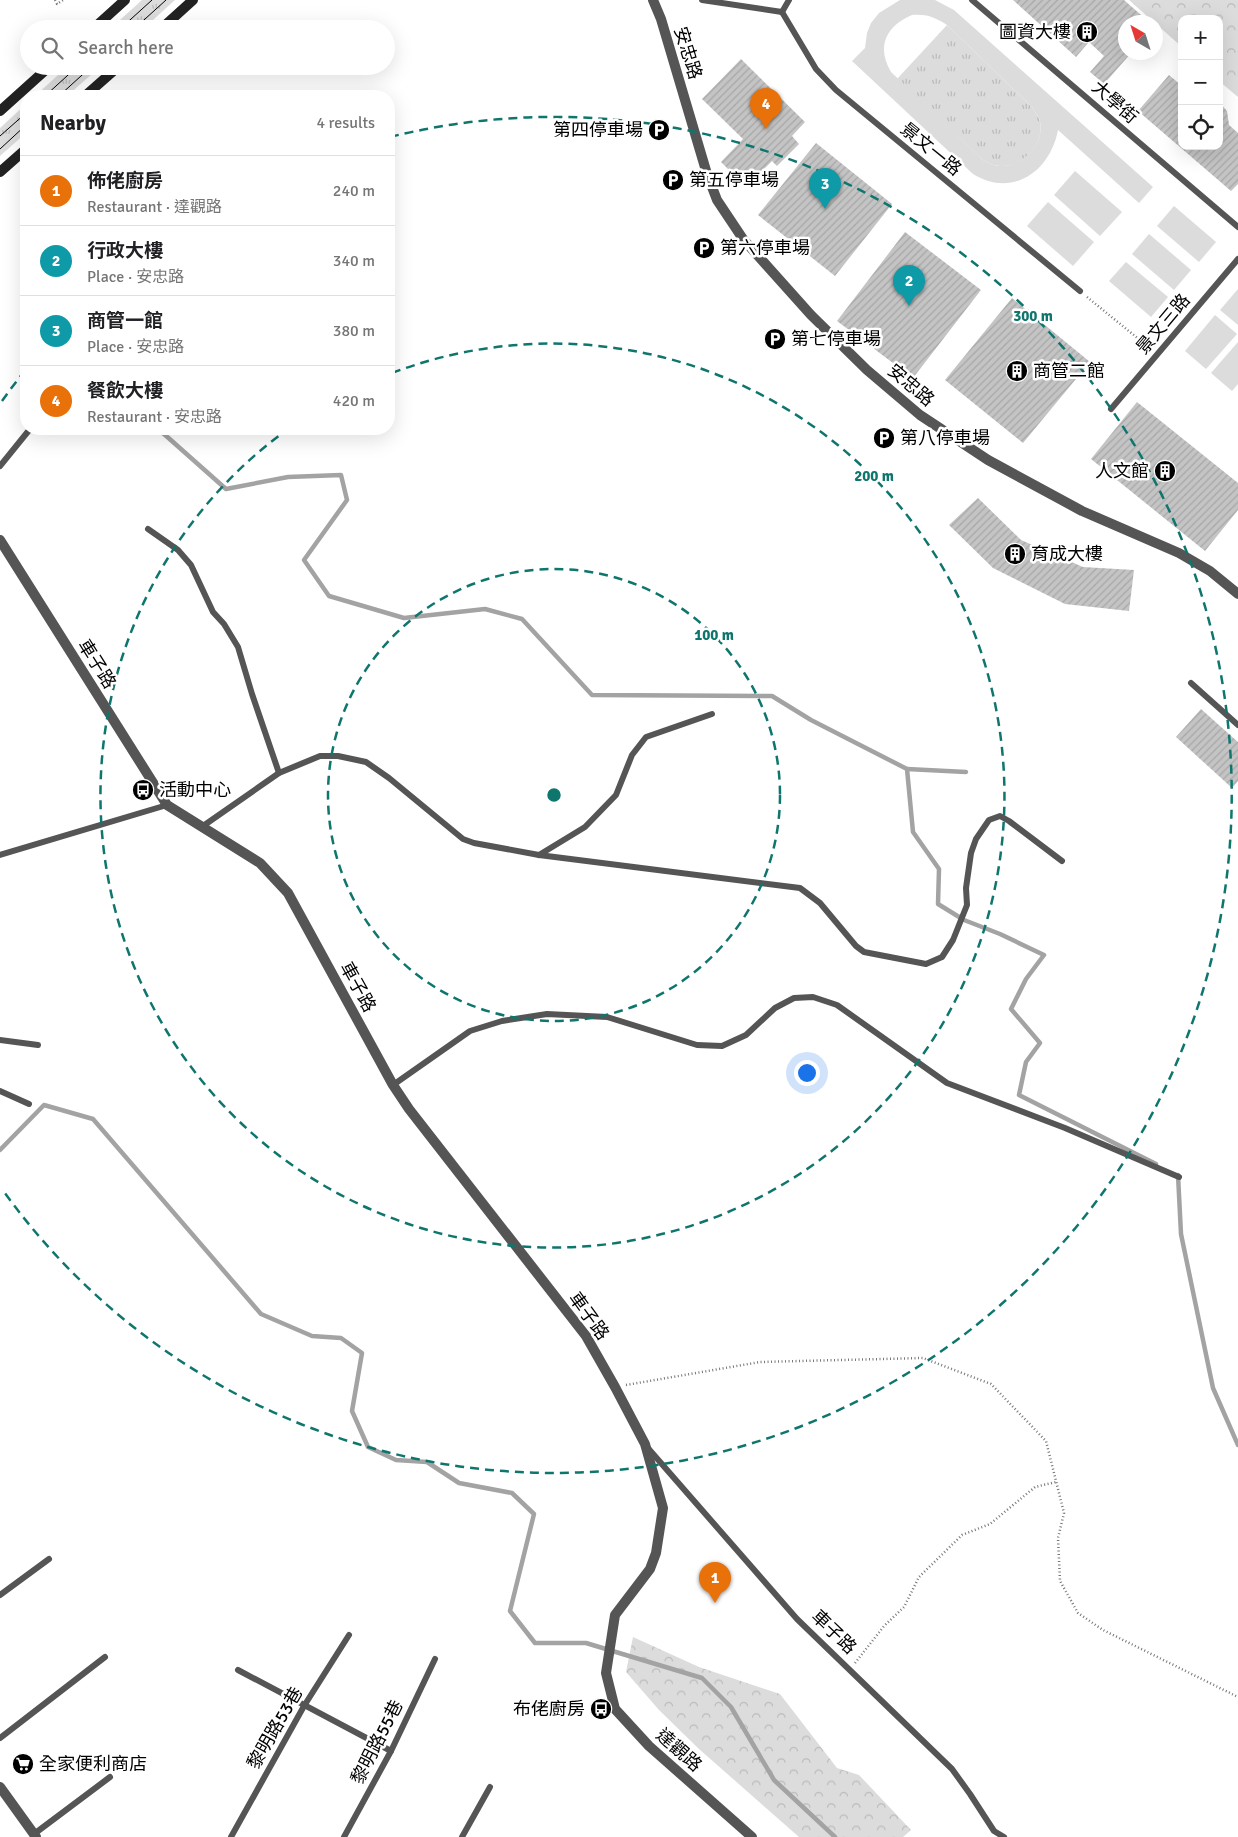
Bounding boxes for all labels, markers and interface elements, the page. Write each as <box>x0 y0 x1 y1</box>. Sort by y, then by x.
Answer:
north arrow <box>1118 15 1163 60</box>
map controls <box>1178 15 1223 150</box>
button: + <box>1178 15 1223 60</box>
search box <box>20 20 395 75</box>
building icon: 圖資大樓 <box>1075 20 1099 44</box>
place label: 圖資大樓 <box>999 21 1071 43</box>
street label: 安忠路 <box>670 24 706 82</box>
icon: search <box>38 34 66 62</box>
text: Search here <box>78 36 174 60</box>
button: − <box>1178 60 1223 105</box>
street label: 大學街 <box>1087 76 1143 128</box>
pin: 4 <box>750 88 782 129</box>
button: locate <box>1178 105 1223 150</box>
text: Nearby <box>40 110 106 136</box>
text: 4 results <box>316 113 375 133</box>
parking icon: 第四停車場 <box>647 118 671 142</box>
street label: 景文一路 <box>896 118 966 180</box>
place label: 第四停車場 <box>553 119 643 141</box>
parking icon: 第五停車場 <box>661 168 685 192</box>
pin: 3 <box>809 168 841 209</box>
text: 佈佬廚房 <box>87 169 163 193</box>
place label: 第五停車場 <box>689 169 779 191</box>
text: 1 <box>52 181 60 201</box>
text: 240 m <box>333 181 375 201</box>
text: Restaurant · 達觀路 <box>87 197 222 217</box>
parking icon: 第六停車場 <box>692 236 716 260</box>
place label: 第六停車場 <box>720 237 810 259</box>
text: 行政大樓 <box>87 239 163 263</box>
text: 2 <box>52 251 60 271</box>
text: 340 m <box>333 251 375 271</box>
pin: 2 <box>893 265 925 306</box>
text: Place · 安忠路 <box>87 267 184 287</box>
street label: 景文三路 <box>1131 289 1195 359</box>
text: 300 m <box>1013 307 1053 325</box>
text: 商管一館 <box>87 309 163 333</box>
text: 3 <box>52 321 60 341</box>
text: 380 m <box>333 321 375 341</box>
parking icon: 第七停車場 <box>763 327 787 351</box>
place label: 第七停車場 <box>791 328 881 350</box>
text: Place · 安忠路 <box>87 337 184 357</box>
street label: 安忠路 <box>883 359 939 411</box>
building icon: 商管二館 <box>1005 359 1029 383</box>
place label: 商管二館 <box>1033 360 1105 382</box>
text: 餐飲大樓 <box>87 379 163 403</box>
text: 4 <box>52 391 60 411</box>
text: 420 m <box>333 391 375 411</box>
text: Restaurant · 安忠路 <box>87 407 222 427</box>
parking icon: 第八停車場 <box>872 426 896 450</box>
place label: 第八停車場 <box>900 427 990 449</box>
building icon: 人文館 <box>1153 459 1177 483</box>
place label: 人文館 <box>1095 460 1149 482</box>
text: 200 m <box>854 467 894 485</box>
building icon: 育成大樓 <box>1003 542 1027 566</box>
place label: 育成大樓 <box>1031 543 1103 565</box>
text: 100 m <box>694 626 734 644</box>
street label: 車子路 <box>73 635 121 693</box>
bus stop icon: 活動中心 <box>131 778 155 802</box>
place label: 活動中心 <box>159 779 231 801</box>
centre of rings <box>545 786 563 804</box>
street label: 車子路 <box>335 958 381 1016</box>
your location <box>794 1060 820 1086</box>
street label: 車子路 <box>564 1288 614 1344</box>
pin: 1 <box>699 1562 731 1603</box>
street label: 車子路 <box>807 1605 861 1659</box>
street label: 黎明路53巷 <box>243 1683 307 1773</box>
street label: 黎明路55巷 <box>346 1696 408 1788</box>
bus stop icon: 布佬廚房 <box>589 1697 613 1721</box>
place label: 布佬廚房 <box>513 1698 585 1720</box>
street label: 達觀路 <box>652 1724 706 1776</box>
supermarket icon: 全家便利商店 <box>11 1752 35 1776</box>
place label: 全家便利商店 <box>39 1753 147 1775</box>

